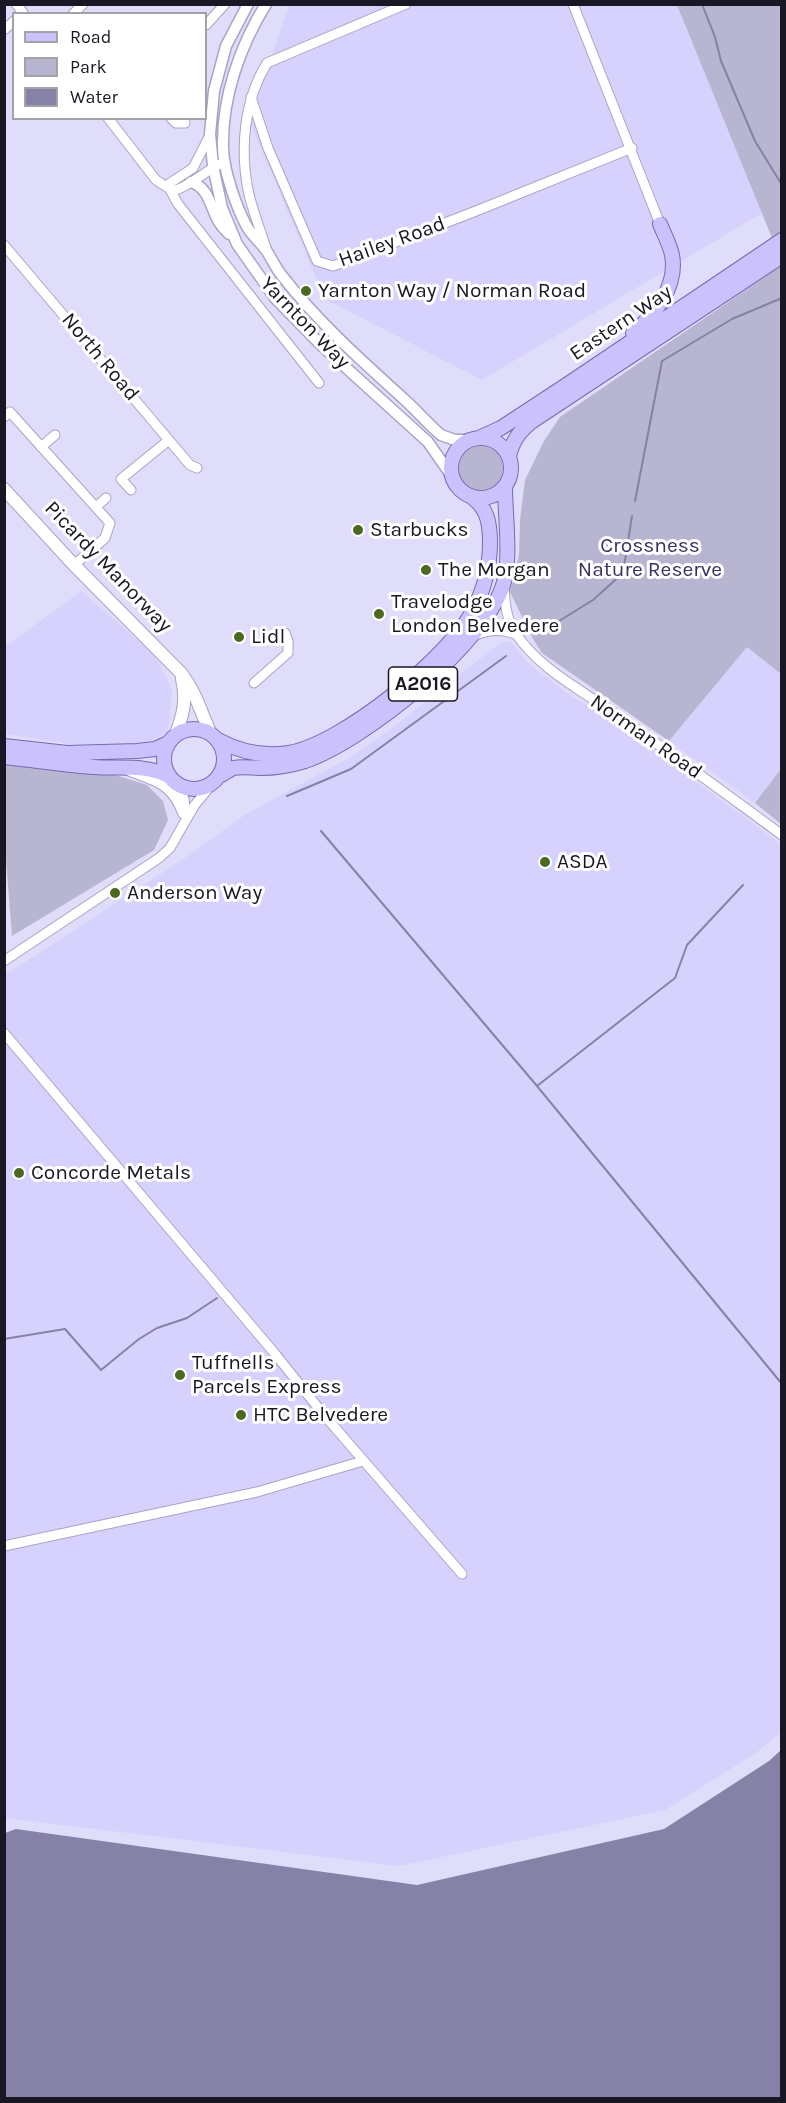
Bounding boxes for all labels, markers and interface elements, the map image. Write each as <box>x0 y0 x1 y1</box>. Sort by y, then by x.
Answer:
legend <box>12 12 207 120</box>
text: Road <box>70 26 111 48</box>
text: Park <box>70 56 107 78</box>
text: Water <box>70 86 118 108</box>
street label: Hailey Road <box>335 211 449 273</box>
street label: Yarnton Way <box>255 272 355 374</box>
place label: Yarnton Way / Norman Road <box>318 278 586 304</box>
street label: Eastern Way <box>565 280 677 366</box>
marker: Yarnton Way / Norman Road <box>299 284 313 298</box>
street label: North Road <box>56 308 144 406</box>
street label: Picardy Manorway <box>39 496 177 638</box>
place label: Starbucks <box>370 517 469 543</box>
marker: Starbucks <box>351 523 365 537</box>
park label: Crossness Nature Reserve <box>578 533 722 583</box>
place label: The Morgan <box>438 557 550 583</box>
marker: The Morgan <box>419 563 433 577</box>
place label: Travelodge London Belvedere <box>391 589 559 639</box>
marker: Travelodge London Belvedere <box>372 607 386 621</box>
place label: Lidl <box>251 624 285 650</box>
marker: Lidl <box>232 630 246 644</box>
road number: A2016 <box>388 667 458 701</box>
street label: Norman Road <box>585 689 707 785</box>
place label: ASDA <box>557 849 608 875</box>
marker: ASDA <box>538 855 552 869</box>
place label: Anderson Way <box>127 880 262 906</box>
marker: Anderson Way <box>108 886 122 900</box>
place label: Concorde Metals <box>31 1160 191 1186</box>
marker: Concorde Metals <box>12 1166 26 1180</box>
place label: Tuffnells Parcels Express <box>192 1350 342 1400</box>
marker: Tuffnells Parcels Express <box>173 1368 187 1382</box>
place label: HTC Belvedere <box>253 1402 388 1428</box>
marker: HTC Belvedere <box>234 1408 248 1422</box>

